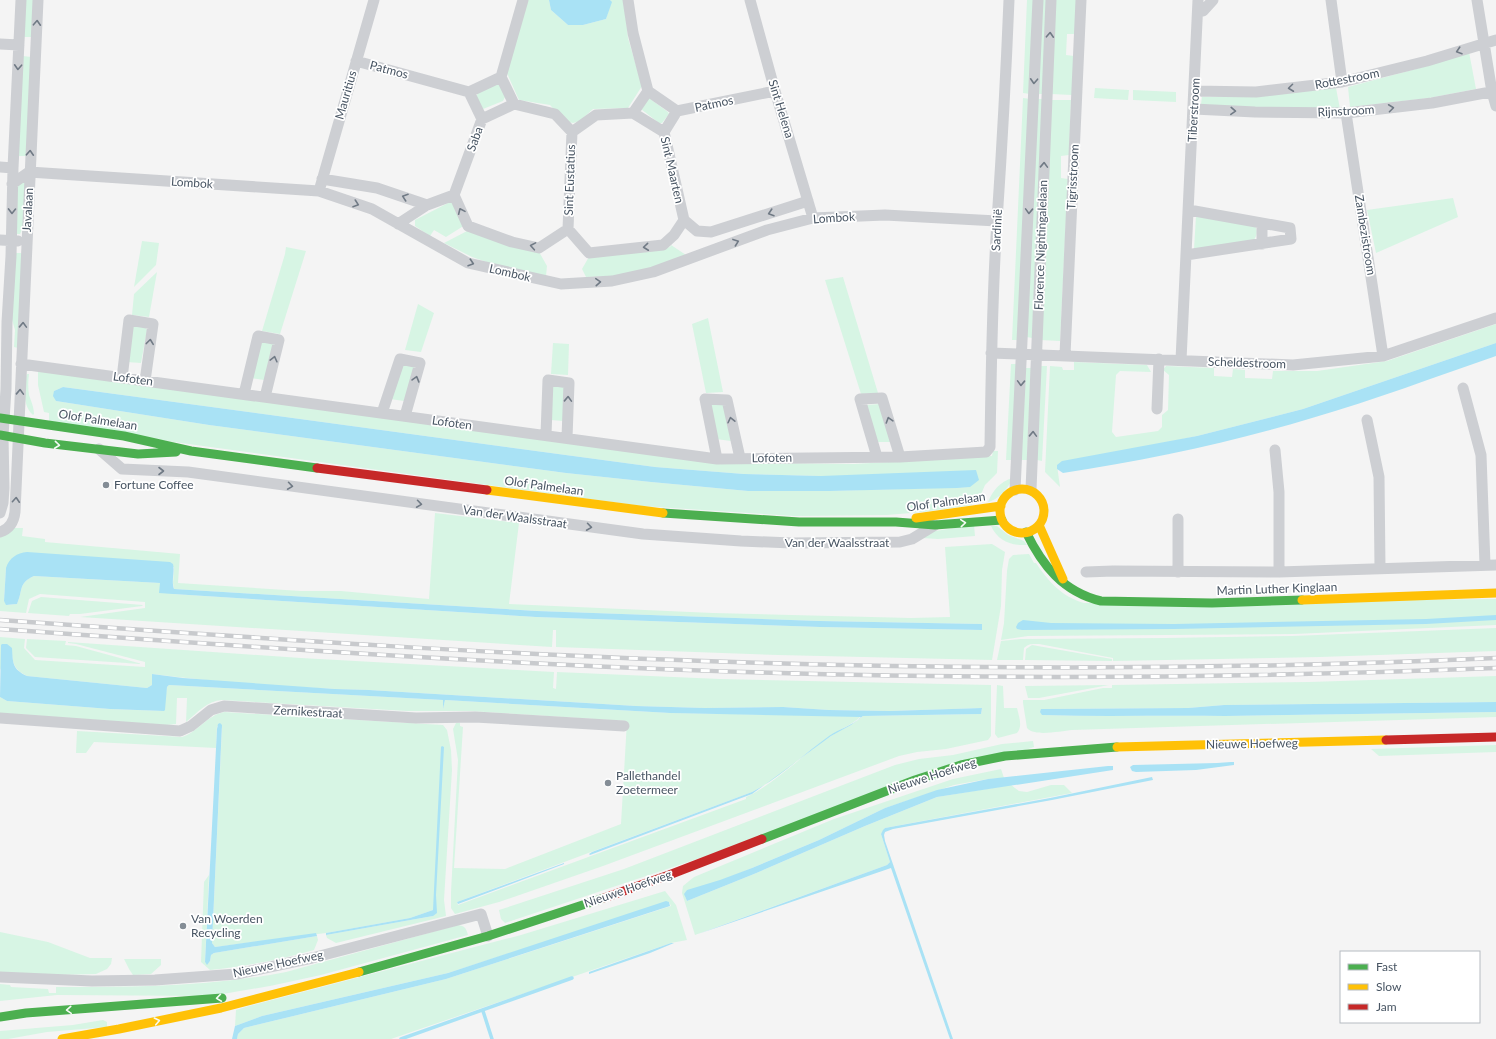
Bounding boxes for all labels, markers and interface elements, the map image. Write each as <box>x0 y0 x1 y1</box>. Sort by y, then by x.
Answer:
one-way arrow <box>32 20 41 26</box>
one-way arrow <box>1045 32 1054 38</box>
one-way arrow <box>1455 47 1462 55</box>
street label: Patmos <box>368 57 410 82</box>
one-way arrow <box>14 64 22 70</box>
street label: Rottestroom <box>1313 65 1381 92</box>
street label: Mauritius <box>331 69 360 121</box>
street label: Tiberstroom <box>1184 77 1203 143</box>
street label: Sint Helena <box>765 78 797 140</box>
one-way arrow <box>1030 78 1038 84</box>
one-way arrow <box>1288 83 1294 92</box>
street label: Patmos <box>693 92 735 115</box>
street label: Rijnstroom <box>1317 102 1375 119</box>
one-way arrow <box>1387 104 1394 113</box>
one-way arrow <box>1230 107 1236 115</box>
street label: Saba <box>463 124 486 153</box>
street label: Sint Maarten <box>658 135 687 205</box>
street label: Sint Eustatius <box>561 144 578 216</box>
street label: Tigrisstroom <box>1063 144 1082 210</box>
one-way arrow <box>26 150 35 156</box>
one-way arrow <box>1040 162 1048 168</box>
street label: Lombok <box>171 174 214 192</box>
street label: Florence Nightingalelaan <box>1031 180 1050 310</box>
street label: Javalaan <box>19 188 36 232</box>
one-way arrow <box>401 194 408 202</box>
street label: Zambezistroom <box>1352 194 1379 276</box>
one-way arrow <box>352 199 359 208</box>
one-way arrow <box>458 207 466 214</box>
one-way arrow <box>8 208 16 214</box>
one-way arrow <box>768 208 775 217</box>
street label: Lombok <box>812 208 856 226</box>
one-way arrow <box>1024 208 1033 214</box>
street label: Sardinië <box>988 209 1005 251</box>
one-way arrow <box>732 238 739 246</box>
one-way arrow <box>530 242 536 251</box>
one-way arrow <box>643 242 649 251</box>
one-way arrow <box>467 258 474 267</box>
street label: Lombok <box>488 260 533 285</box>
one-way arrow <box>595 277 601 286</box>
one-way arrow <box>18 322 27 328</box>
one-way arrow <box>146 339 155 345</box>
street label: Scheldestroom <box>1208 354 1286 371</box>
one-way arrow <box>270 356 278 363</box>
street label: Lofoten <box>112 368 154 389</box>
one-way arrow <box>411 375 420 382</box>
one-way arrow <box>1016 380 1025 386</box>
one-way arrow <box>16 389 24 395</box>
one-way arrow <box>564 396 573 402</box>
street label: Olof Palmelaan <box>58 406 139 433</box>
street label: Lofoten <box>431 412 473 433</box>
one-way arrow <box>885 416 894 423</box>
one-way arrow <box>728 417 736 424</box>
one-way arrow <box>1029 431 1037 437</box>
one-way arrow <box>54 440 60 449</box>
street label: Lofoten <box>752 450 792 465</box>
one-way arrow <box>158 467 164 475</box>
street label: Olof Palmelaan <box>504 473 584 498</box>
place label: Fortune Coffee <box>114 477 194 492</box>
marker: Fortune Coffee <box>101 480 111 490</box>
one-way arrow <box>287 481 293 490</box>
street label: Olof Palmelaan <box>906 489 986 514</box>
one-way arrow <box>12 497 21 503</box>
one-way arrow <box>415 499 422 508</box>
street label: Van der Waalsstraat <box>462 502 569 531</box>
one-way arrow <box>960 518 966 527</box>
one-way arrow <box>586 522 592 531</box>
street label: Van der Waalsstraat <box>785 535 890 550</box>
street label: Martin Luther Kinglaan <box>1216 579 1338 598</box>
street label: Zernikestraat <box>273 702 344 721</box>
street label: Nieuwe Hoefweg <box>1206 735 1298 752</box>
street label: Nieuwe Hoefweg <box>886 754 978 797</box>
place label: Pallethandel Zoetermeer <box>616 768 680 797</box>
marker: Pallethandel Zoetermeer <box>603 778 613 788</box>
street label: Nieuwe Hoefweg <box>582 866 674 911</box>
place label: Van Woerden Recycling <box>191 911 263 940</box>
marker: Van Woerden Recycling <box>178 921 188 931</box>
street label: Nieuwe Hoefweg <box>231 947 324 980</box>
legend <box>1340 951 1480 1023</box>
text: Fast <box>1376 959 1398 974</box>
text: Slow <box>1376 979 1402 994</box>
one-way arrow <box>216 993 222 1002</box>
text: Jam <box>1376 999 1397 1014</box>
one-way arrow <box>66 1005 72 1014</box>
one-way arrow <box>154 1018 160 1026</box>

